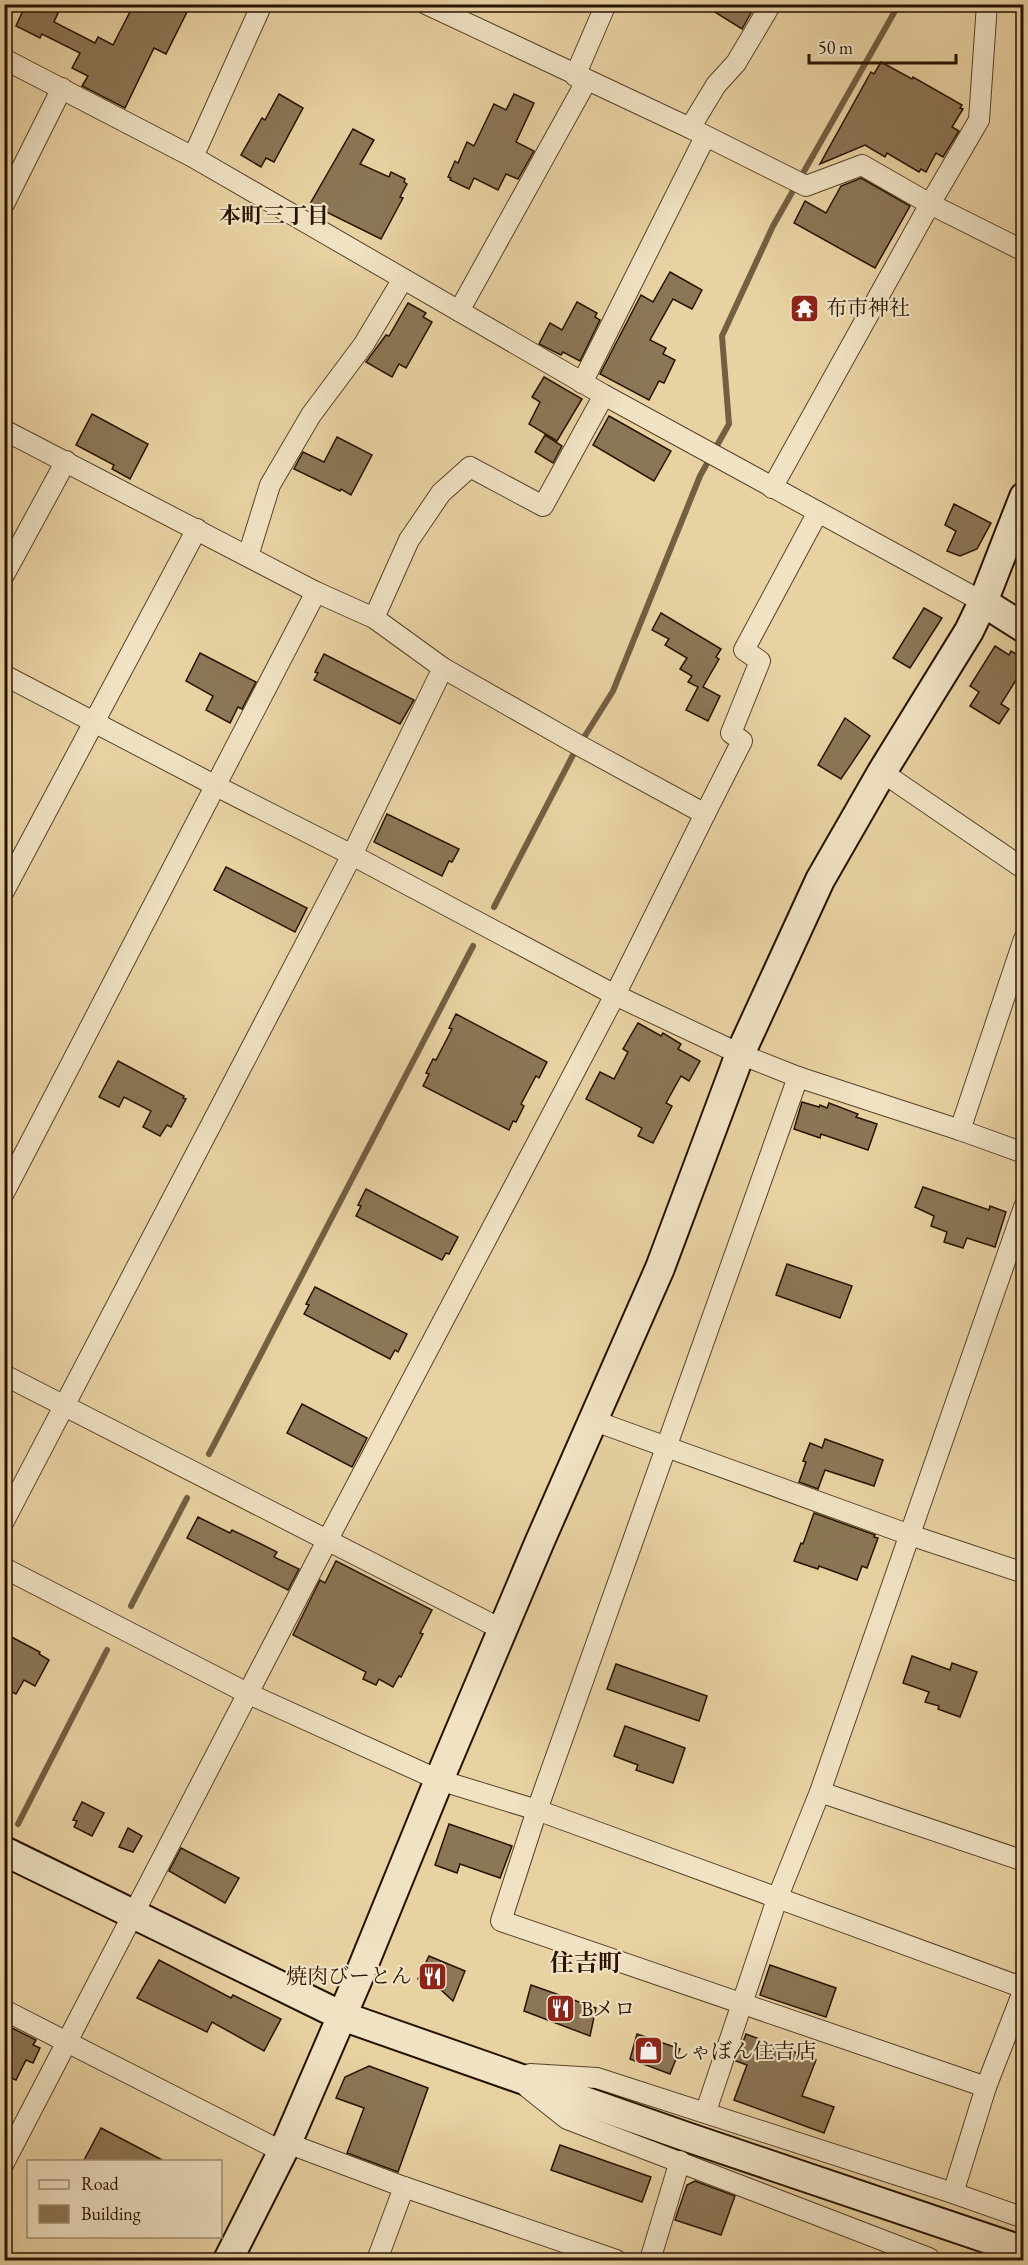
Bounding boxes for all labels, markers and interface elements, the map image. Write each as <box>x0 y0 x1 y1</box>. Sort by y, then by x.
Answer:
scale bar <box>809 27 956 65</box>
text: 50 m <box>818 36 853 59</box>
district label: 本町三丁目 <box>219 201 329 230</box>
temple icon: 布市神社 <box>789 292 821 324</box>
place label: 布市神社 <box>826 294 910 321</box>
district label: 住吉町 <box>550 1947 622 1978</box>
restaurant icon: 焼肉びーとん <box>417 1960 449 1992</box>
place label: 焼肉びーとん <box>286 1962 412 1989</box>
restaurant icon: Bメロ <box>544 1993 576 2025</box>
place label: Bメロ <box>581 1995 635 2022</box>
shop icon: しゃぼん住吉店 <box>632 2035 664 2067</box>
place label: しゃぼん住吉店 <box>669 2037 816 2064</box>
legend <box>27 2160 222 2238</box>
text: Road <box>81 2172 120 2195</box>
text: Building <box>81 2202 141 2225</box>

